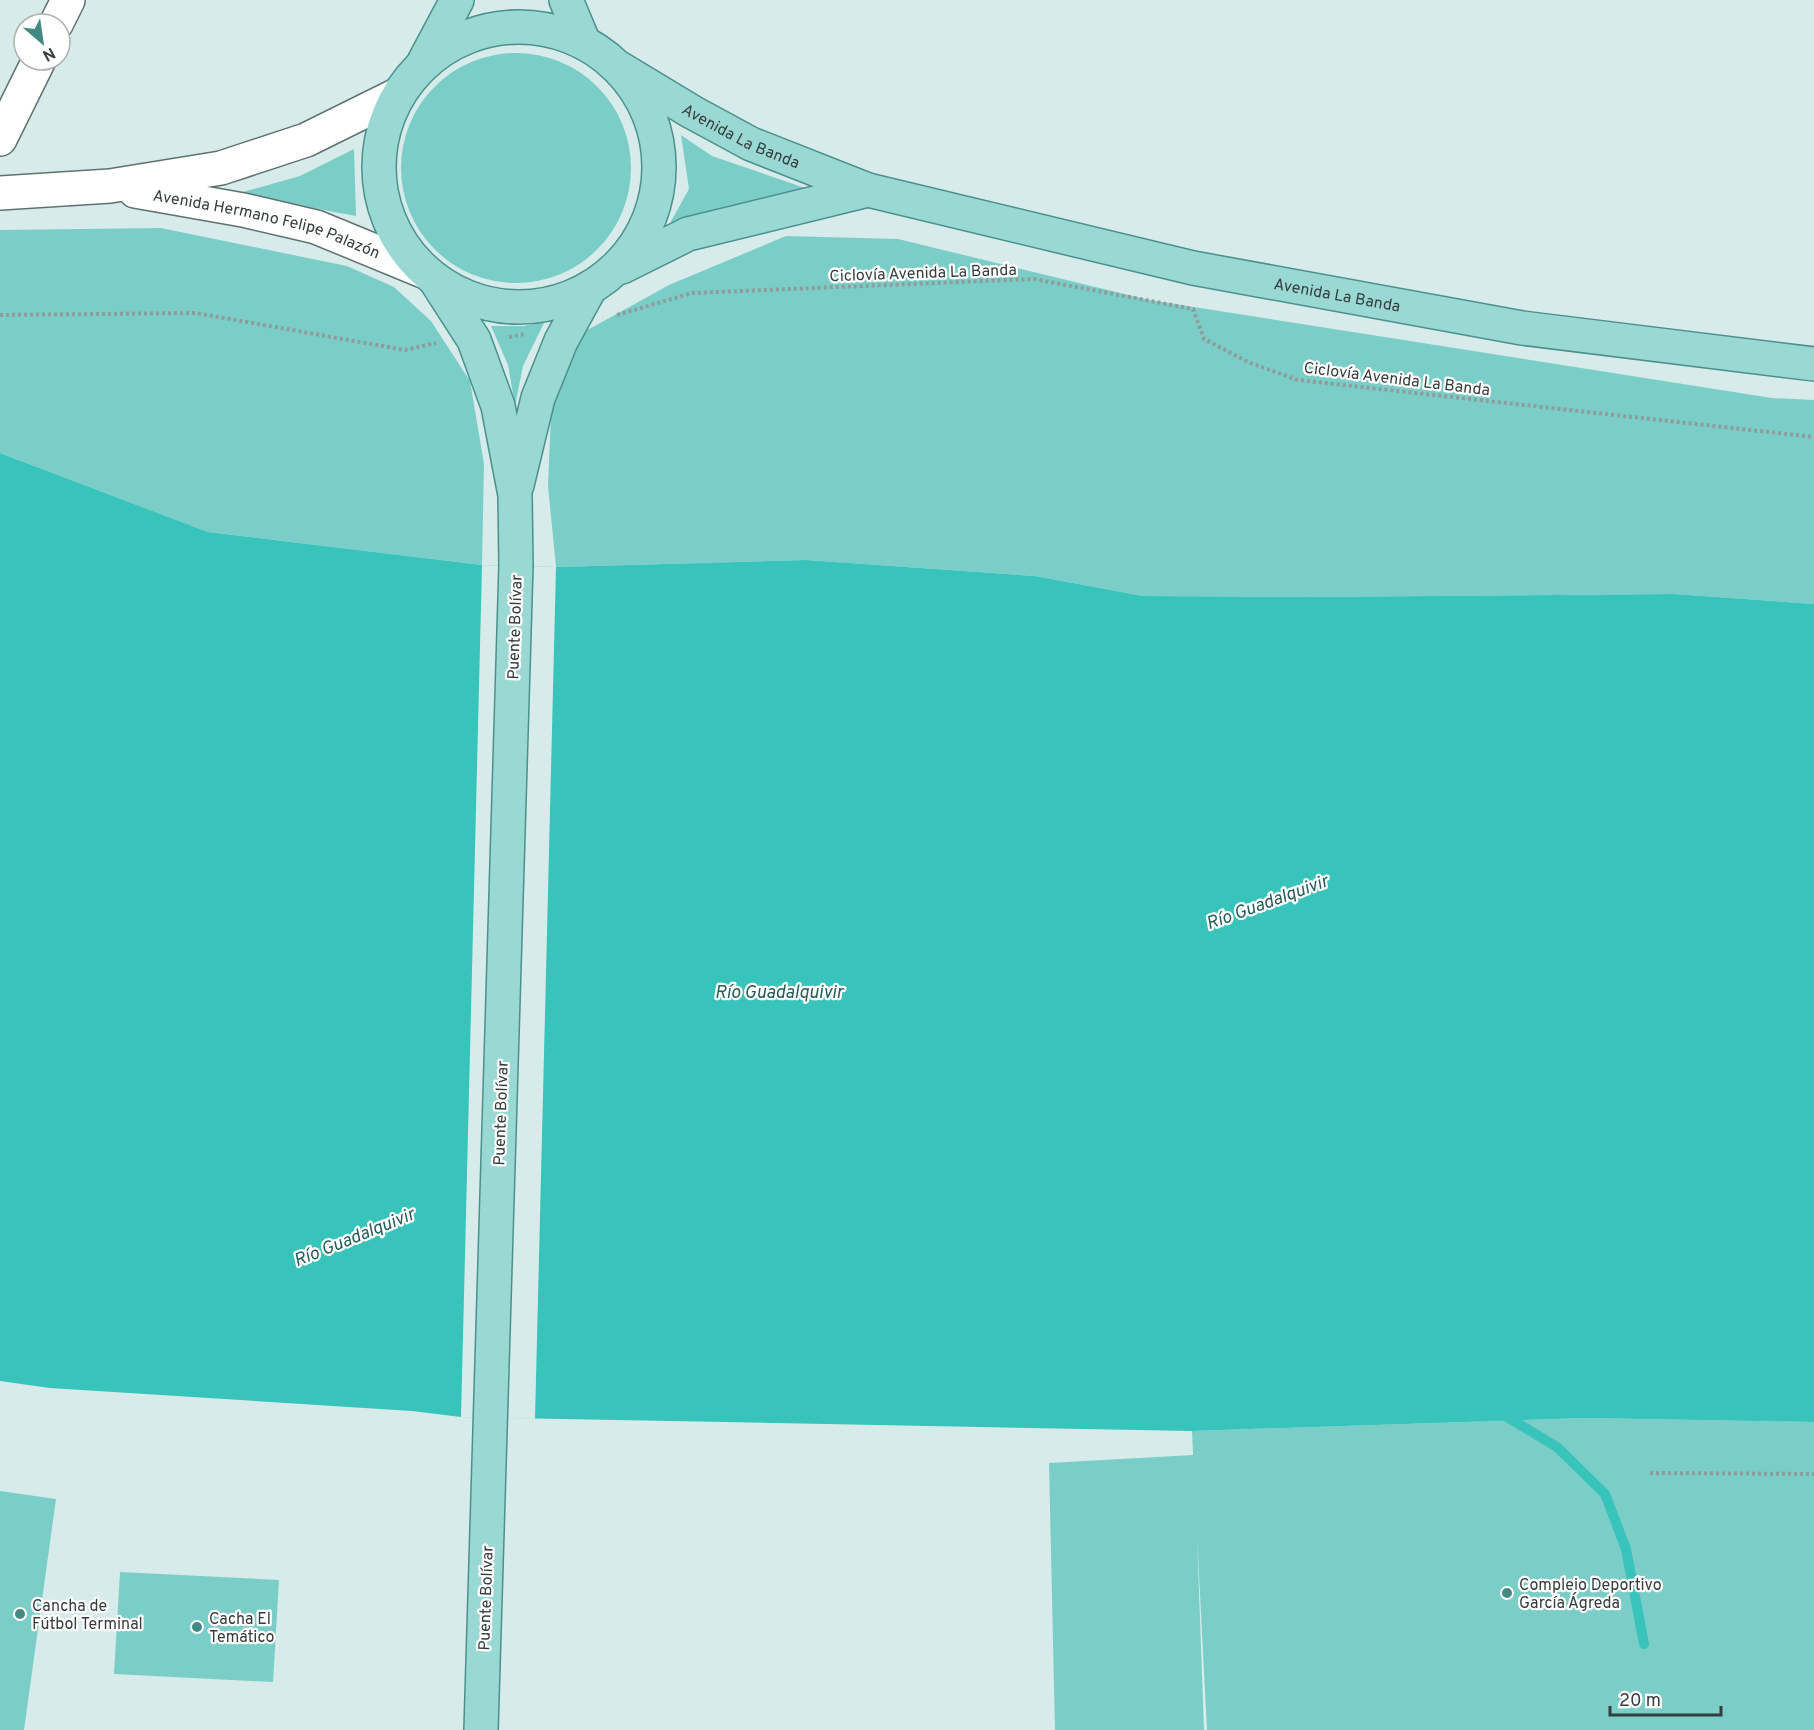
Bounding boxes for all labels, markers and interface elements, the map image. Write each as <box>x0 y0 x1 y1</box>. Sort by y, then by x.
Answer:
north arrow <box>12 12 72 72</box>
text: N <box>38 42 58 65</box>
street label: Avenida La Banda <box>678 100 802 174</box>
street label: Avenida Hermano Felipe Palazón <box>151 186 383 264</box>
street label: Ciclovía Avenida La Banda <box>829 261 1017 287</box>
street label: Avenida La Banda <box>1272 275 1402 318</box>
street label: Ciclovía Avenida La Banda <box>1302 359 1491 401</box>
street label: Puente Bolívar <box>504 574 528 680</box>
water label: Río Guadalquivir <box>1203 870 1334 936</box>
water label: Río Guadalquivir <box>715 982 845 1005</box>
street label: Puente Bolívar <box>490 1060 514 1166</box>
water label: Río Guadalquivir <box>291 1203 420 1273</box>
street label: Puente Bolívar <box>475 1545 499 1651</box>
place label: Complejo Deportivo García Ágreda <box>1519 1576 1662 1614</box>
marker: Complejo Deportivo García Ágreda <box>1500 1586 1514 1600</box>
place label: Cancha de Fútbol Terminal <box>32 1597 143 1635</box>
marker: Cancha de Fútbol Terminal <box>13 1607 27 1621</box>
place label: Cacha El Temático <box>209 1610 275 1648</box>
marker: Cacha El Temático <box>190 1620 204 1634</box>
scale bar <box>1610 1679 1721 1717</box>
text: 20 m <box>1619 1690 1661 1713</box>

